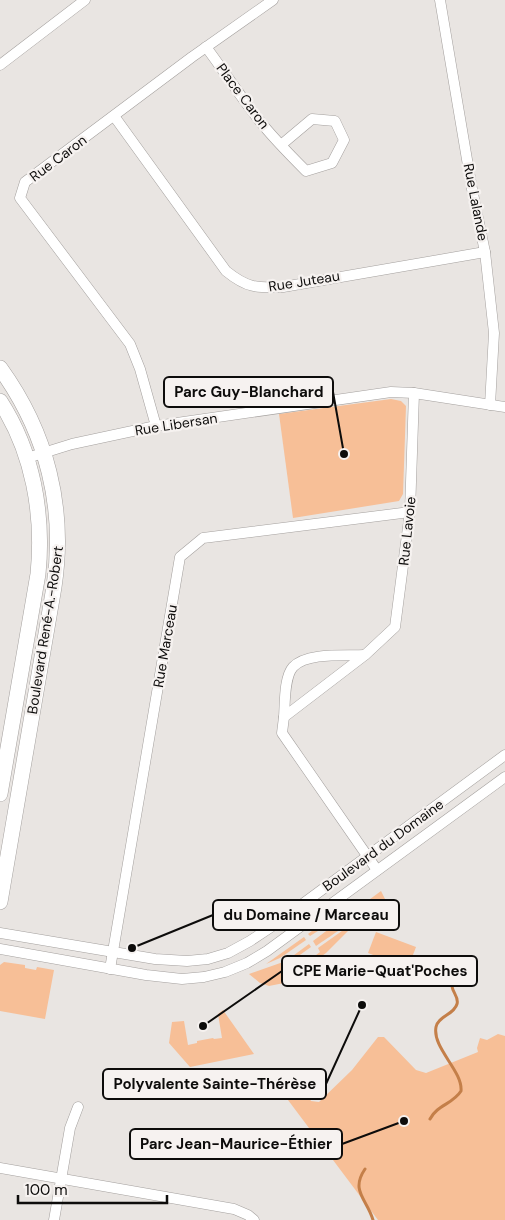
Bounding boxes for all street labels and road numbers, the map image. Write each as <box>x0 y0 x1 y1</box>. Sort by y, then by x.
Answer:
street label: Place Caron <box>213 60 273 132</box>
street label: Rue Caron <box>26 131 90 185</box>
street label: Rue Lalande <box>460 162 492 242</box>
street label: Rue Juteau <box>267 266 341 296</box>
street label: Rue Libersan <box>133 409 219 439</box>
street label: Rue Lavoie <box>394 496 420 566</box>
street label: Boulevard René-A.-Robert <box>23 545 67 715</box>
street label: Rue Marceau <box>149 603 181 689</box>
street label: Boulevard du Domaine <box>319 795 447 895</box>

